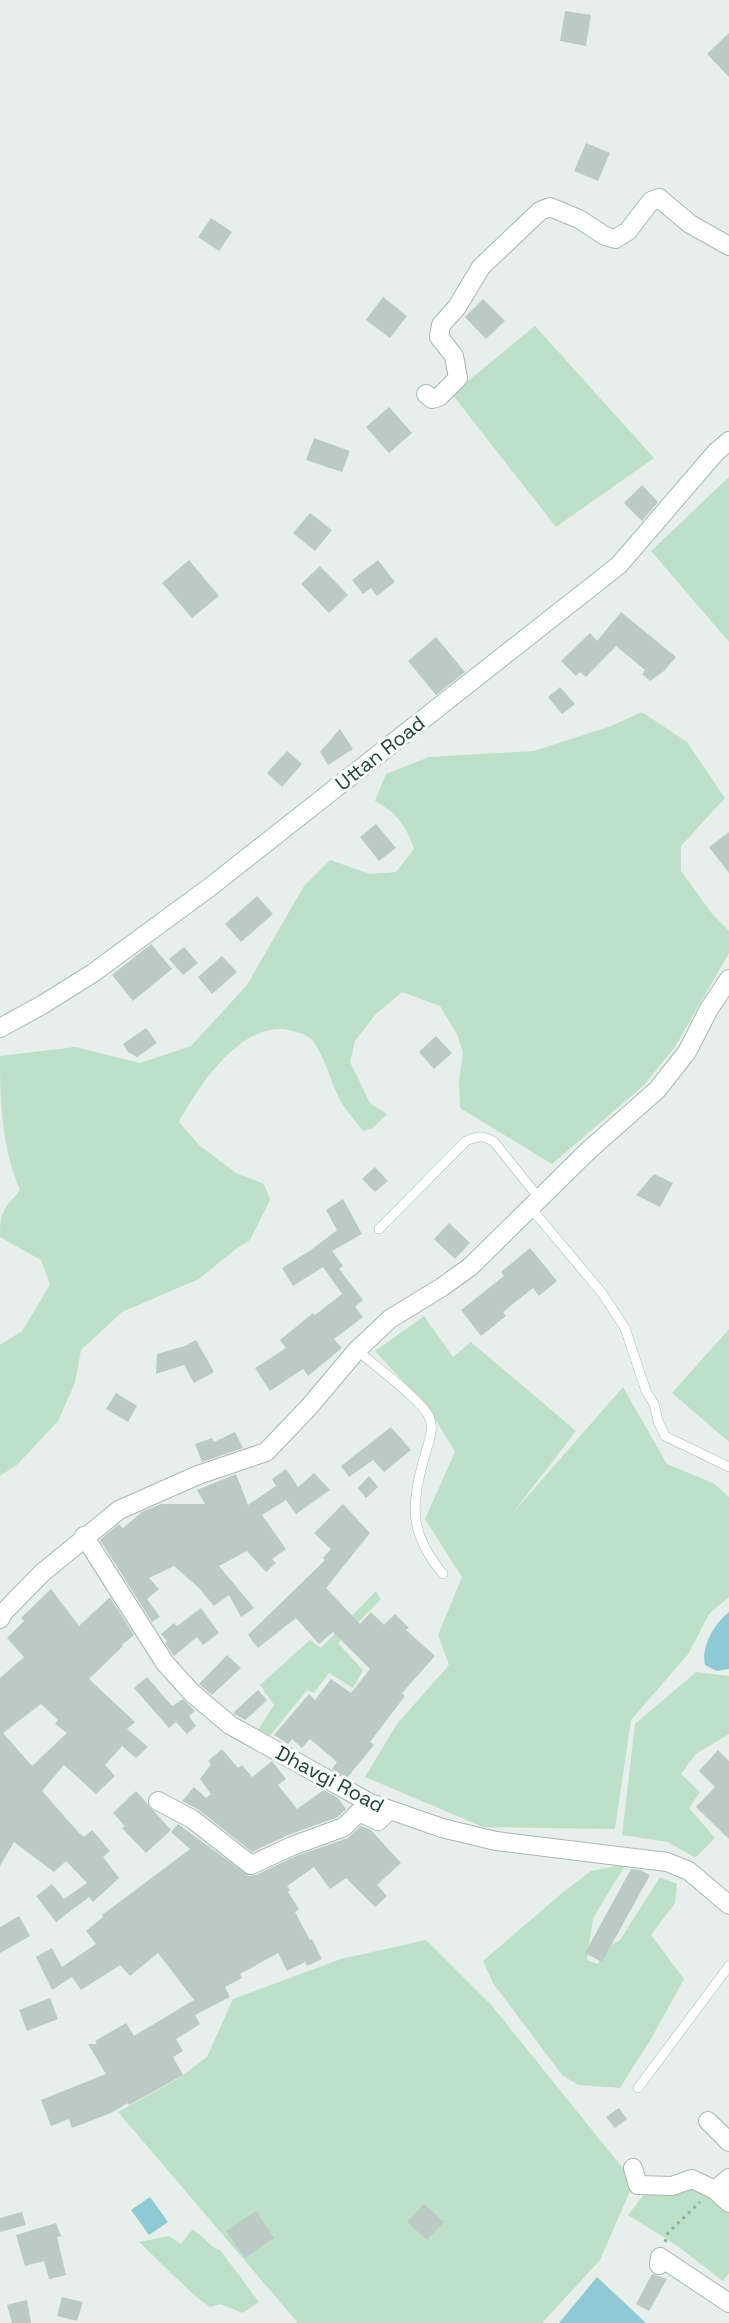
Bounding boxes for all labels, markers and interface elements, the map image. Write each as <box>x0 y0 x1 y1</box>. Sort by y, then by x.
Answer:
street label: Uttan Road <box>330 710 430 796</box>
street label: Dhavgi Road <box>271 1740 389 1818</box>

